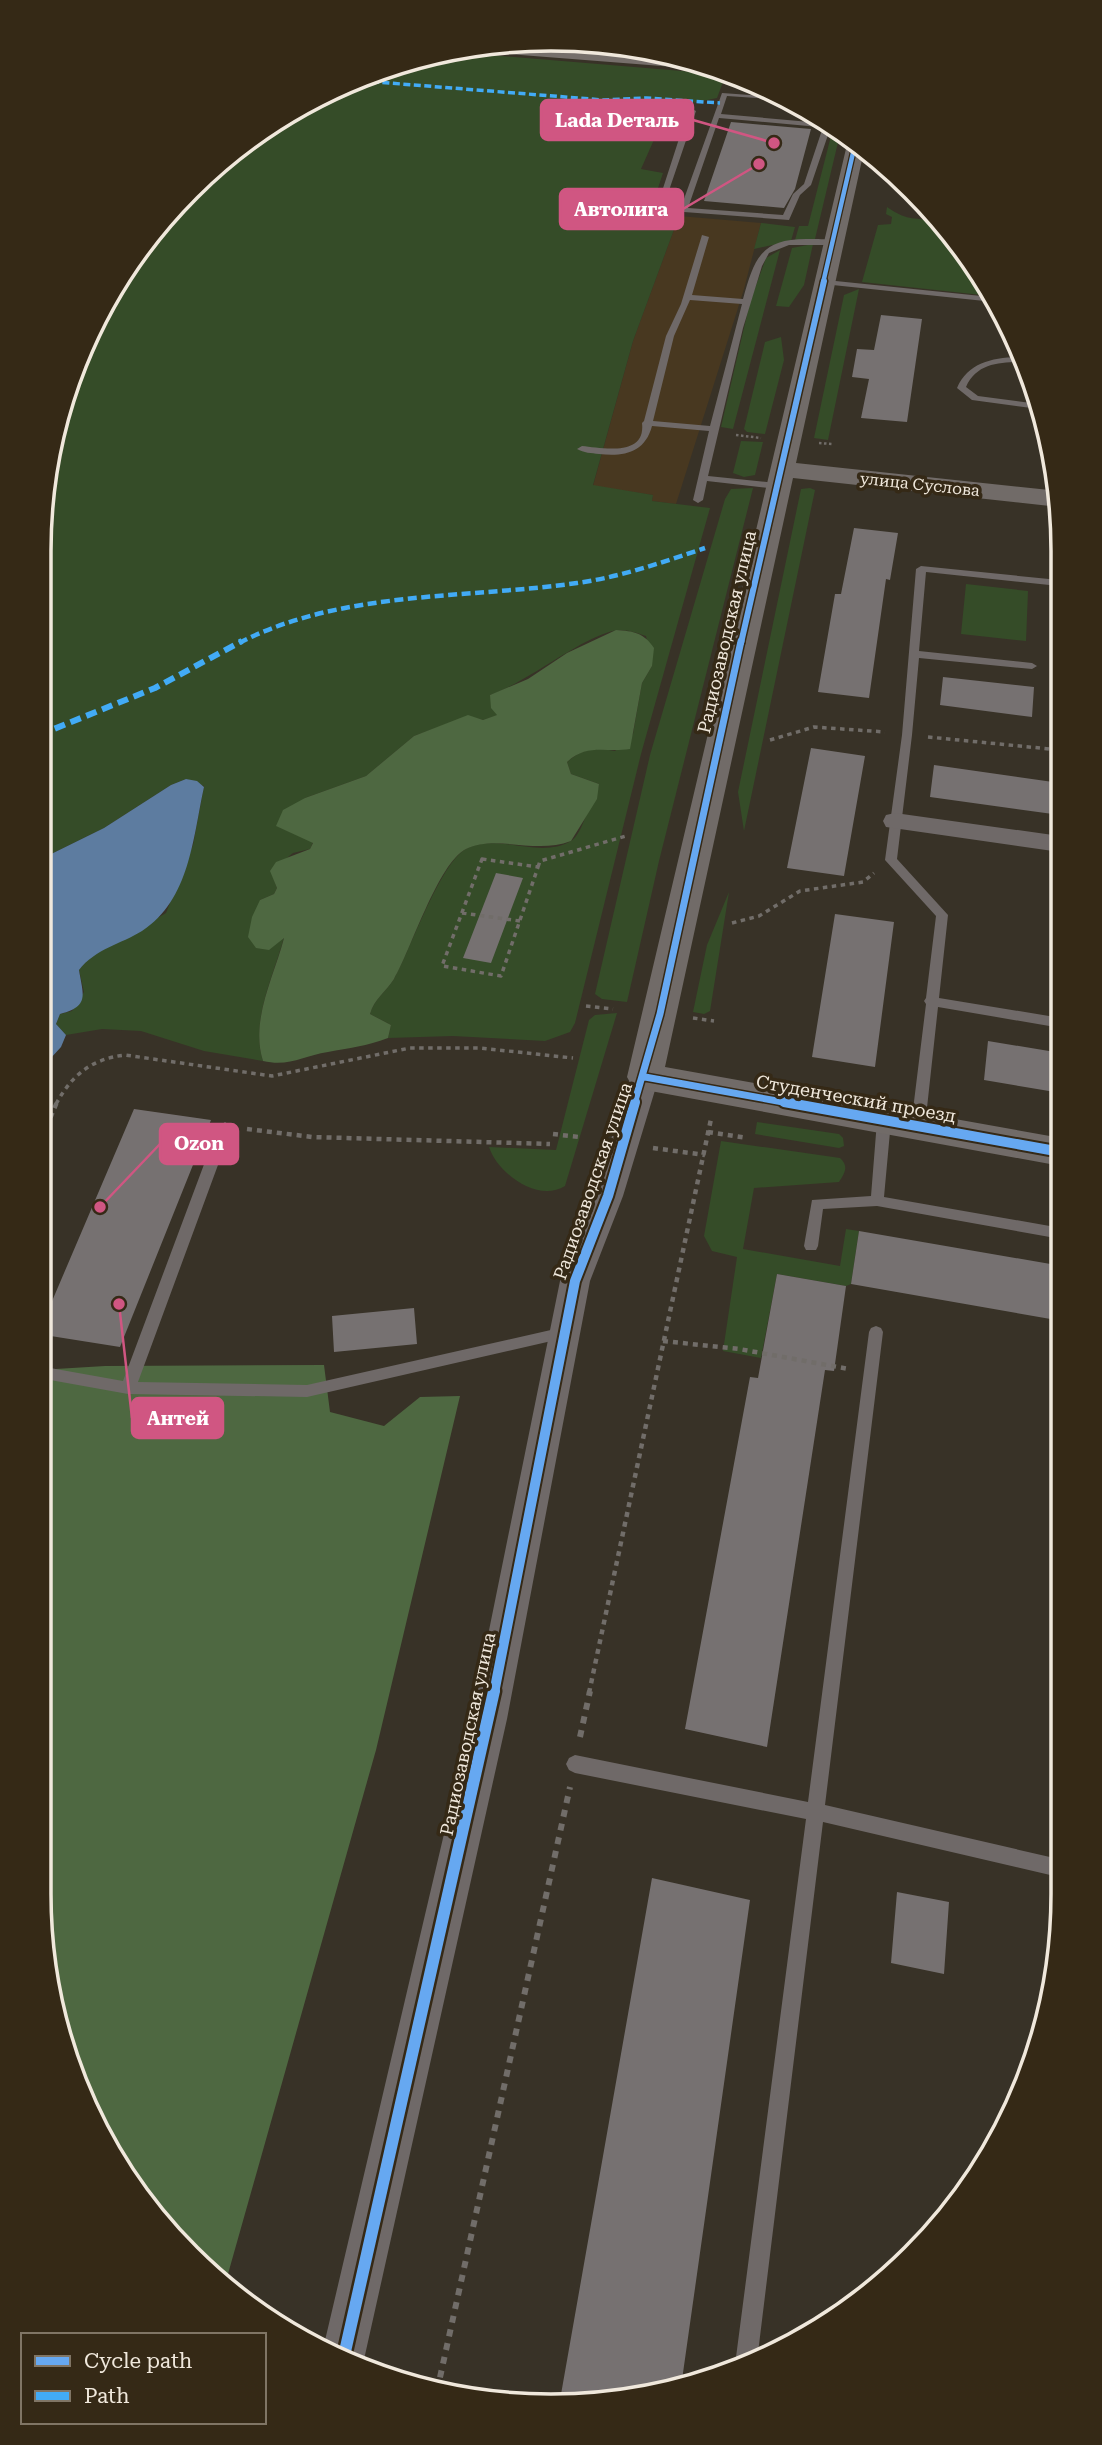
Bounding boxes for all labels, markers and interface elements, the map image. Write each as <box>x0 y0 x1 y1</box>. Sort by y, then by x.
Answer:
callout: Lada Dеталь <box>541 100 693 140</box>
text: Lada Dеталь <box>555 109 679 132</box>
callout: Автолига <box>560 189 683 229</box>
text: Автолига <box>574 198 668 221</box>
street label: улица Суслова <box>859 469 981 500</box>
street label: Радиозаводская улица <box>693 528 760 735</box>
street label: Студенческий проезд <box>754 1071 958 1126</box>
street label: Радиозаводская улица <box>549 1079 636 1282</box>
callout: Ozon <box>160 1124 238 1164</box>
text: Ozon <box>174 1132 224 1155</box>
callout: Антей <box>132 1398 223 1438</box>
text: Антей <box>147 1407 209 1430</box>
street label: Радиозаводская улица <box>436 1630 499 1837</box>
legend <box>21 2333 266 2424</box>
text: Cycle path <box>84 2349 193 2373</box>
text: Path <box>84 2384 130 2408</box>

